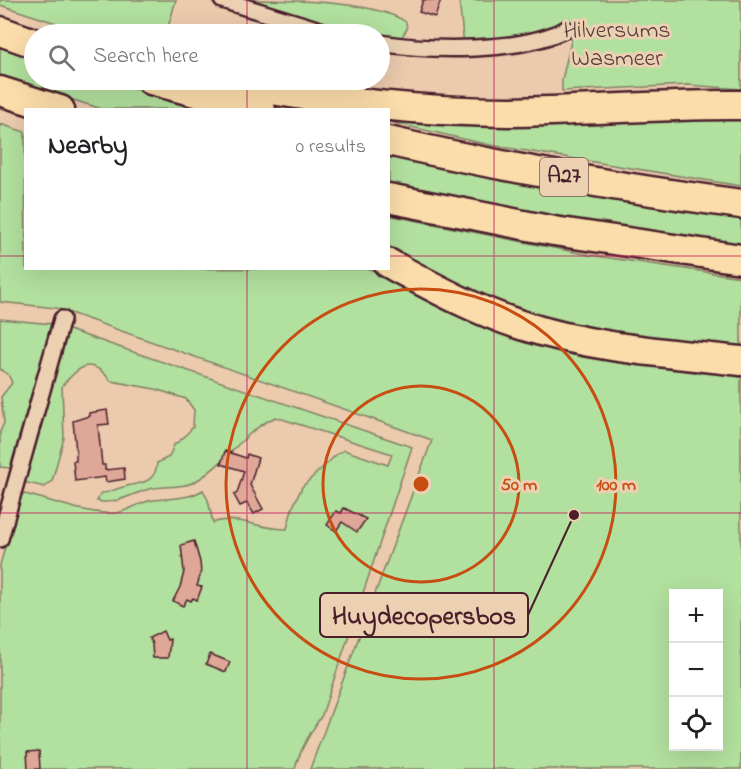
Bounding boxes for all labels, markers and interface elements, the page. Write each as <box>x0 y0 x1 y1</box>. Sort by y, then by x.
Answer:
park label: Hilversums Wasmeer <box>563 14 671 77</box>
search box <box>24 24 390 90</box>
icon: search <box>45 41 78 74</box>
text: Search here <box>93 41 198 73</box>
text: Nearby <box>48 128 127 166</box>
text: 0 results <box>295 133 366 162</box>
road number: A27 <box>540 158 588 196</box>
text: 50 m <box>501 473 537 499</box>
text: 100 m <box>596 473 636 499</box>
centre of rings <box>411 474 431 494</box>
map controls <box>669 589 723 751</box>
button: + <box>669 589 723 643</box>
callout: Huydecopersbos <box>320 593 528 637</box>
text: Huydecopersbos <box>332 599 516 637</box>
button: − <box>669 643 723 697</box>
button: locate <box>669 697 723 751</box>

